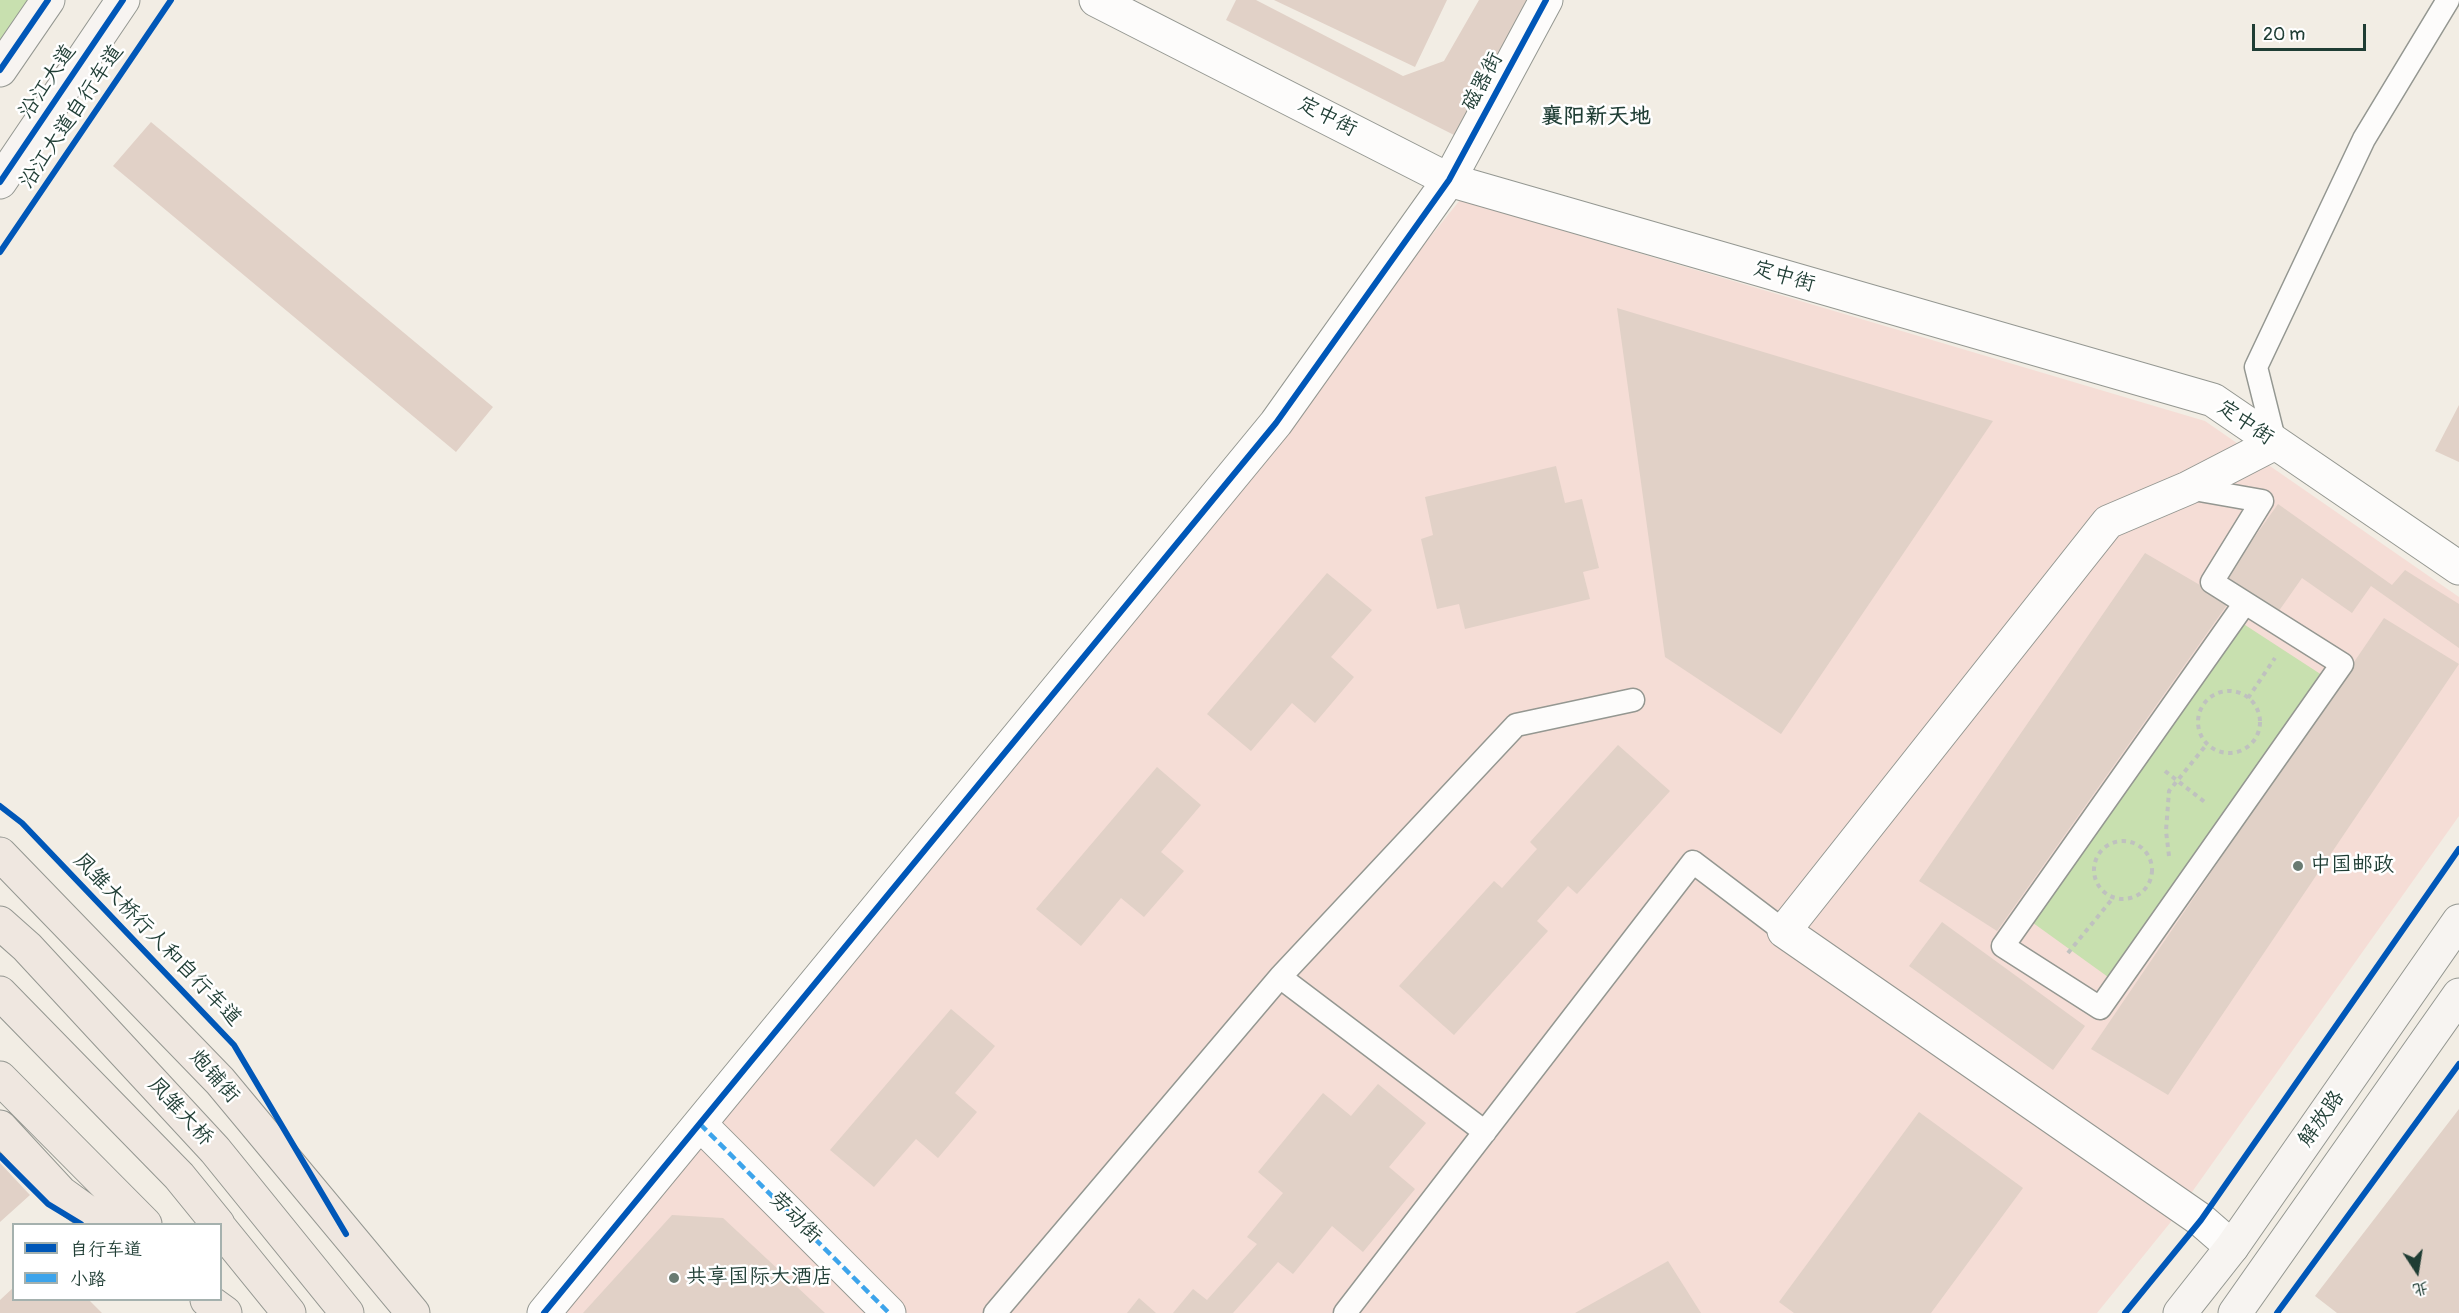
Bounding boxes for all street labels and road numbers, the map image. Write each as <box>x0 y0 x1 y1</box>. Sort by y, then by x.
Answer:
street label: 沿江大道 <box>14 40 82 124</box>
street label: 沿江大道自行车道 <box>15 40 129 194</box>
street label: 磁器街 <box>1457 48 1509 116</box>
street label: 定中街 <box>1293 91 1361 143</box>
street label: 定中街 <box>1750 256 1818 298</box>
street label: 定中街 <box>2212 395 2278 451</box>
street label: 凤雏大桥行人和自行车道 <box>68 848 246 1032</box>
street label: 炮铺街 <box>184 1045 244 1109</box>
street label: 凤雏大桥 <box>142 1073 218 1151</box>
street label: 解放路 <box>2294 1086 2350 1152</box>
street label: 劳动街 <box>764 1187 826 1249</box>

